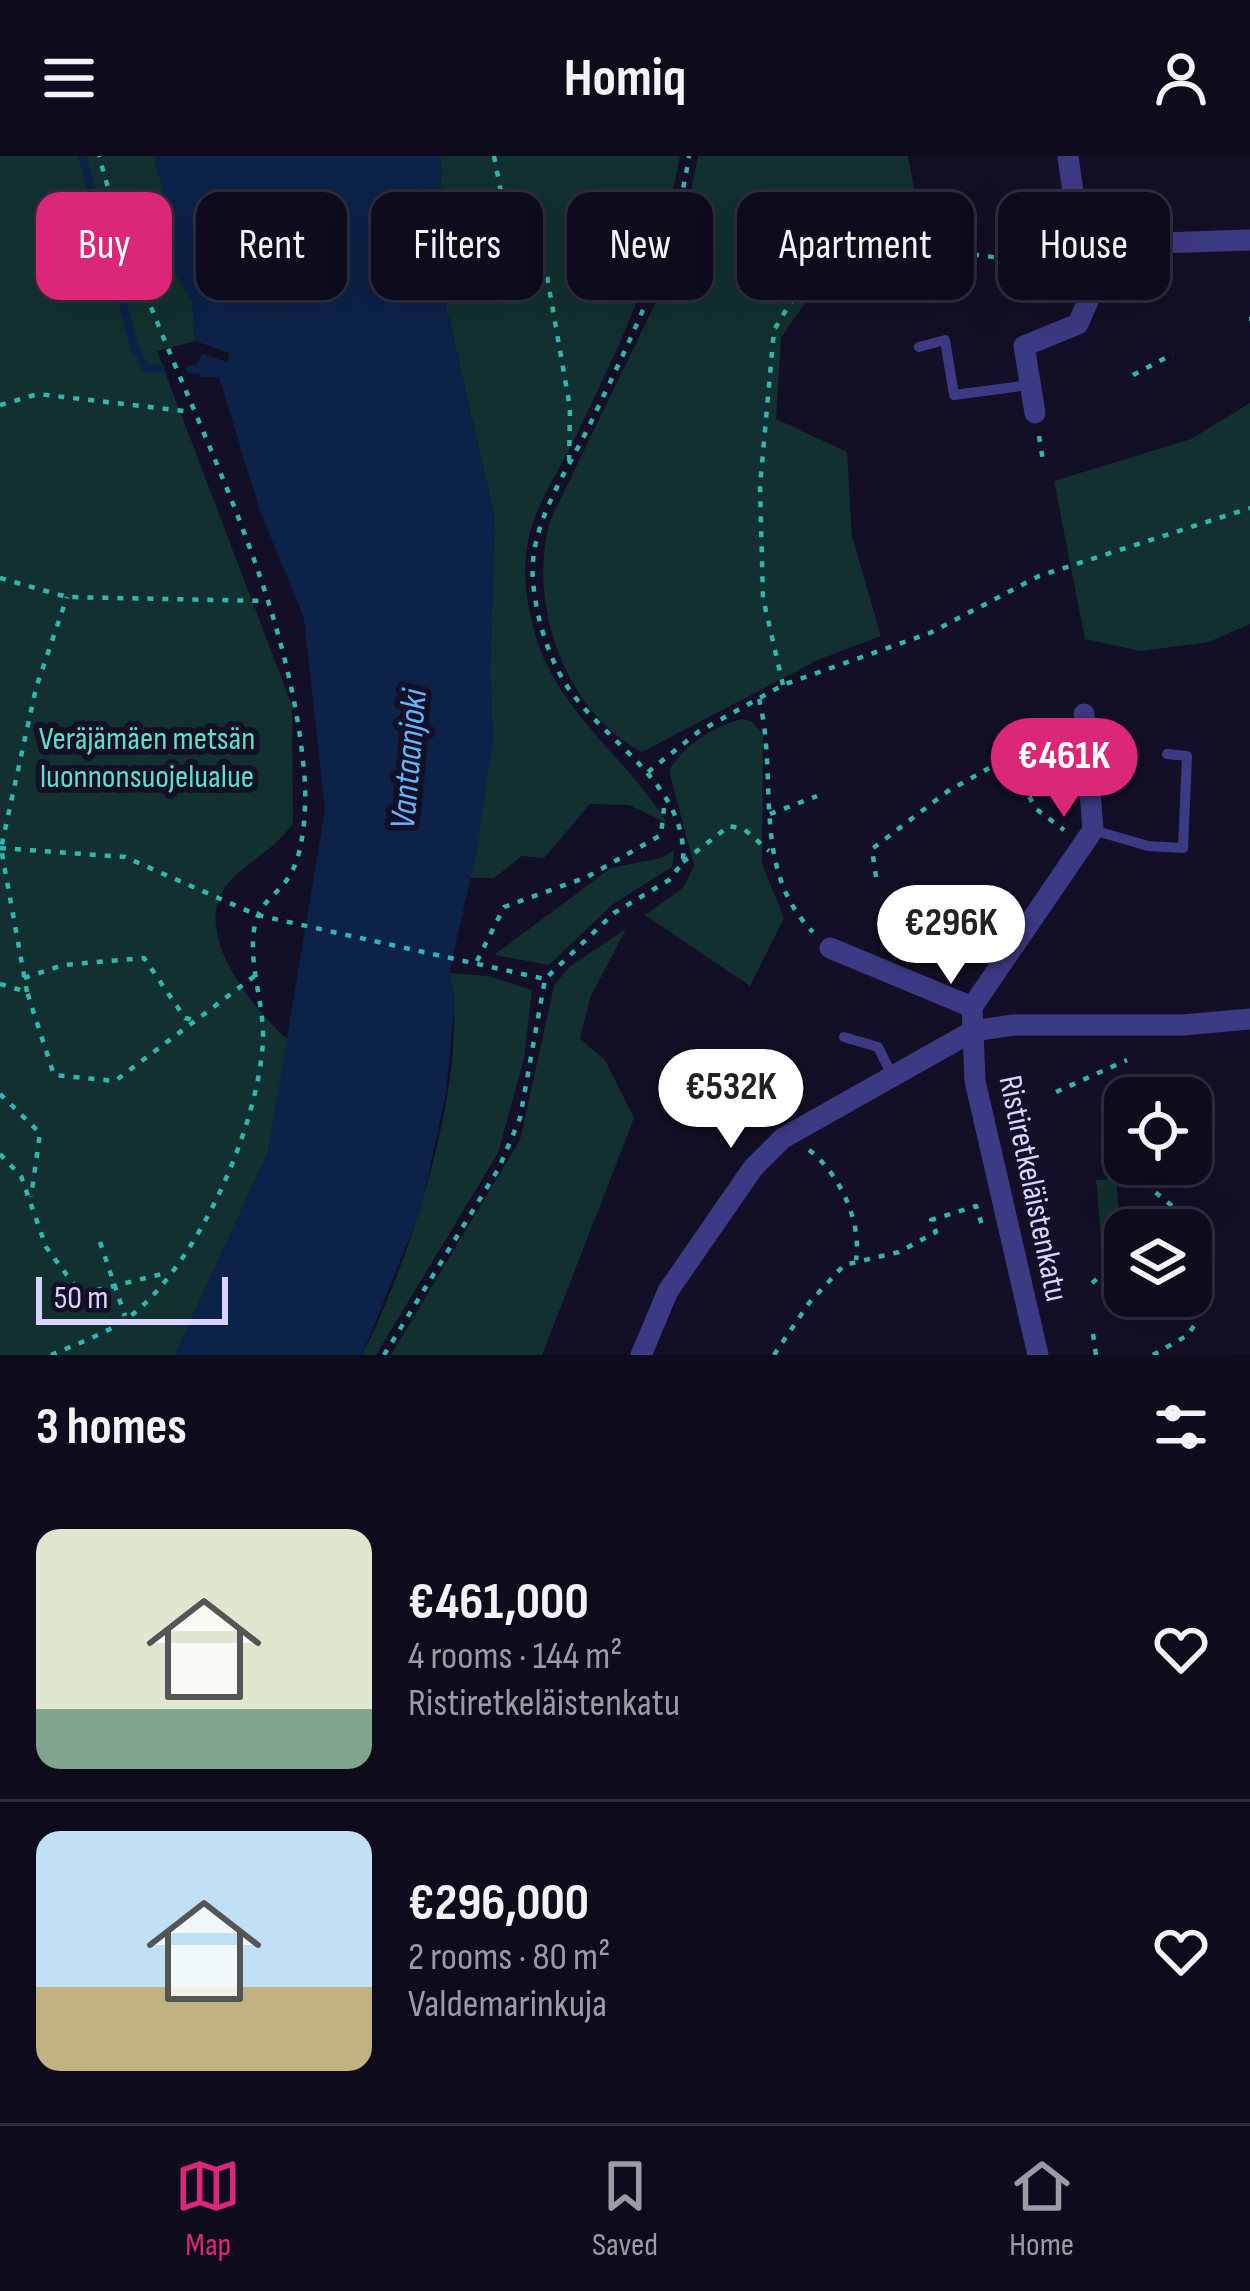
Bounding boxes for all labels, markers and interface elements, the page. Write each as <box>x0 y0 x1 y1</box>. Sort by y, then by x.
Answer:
icon: menu <box>36 45 102 111</box>
icon: person <box>1148 45 1214 111</box>
text: Homiq <box>564 46 686 111</box>
chip: Buy <box>36 192 172 300</box>
chip: Rent <box>196 192 347 300</box>
chip: Filters <box>371 192 543 300</box>
chip: New <box>567 192 713 300</box>
chip: Apartment <box>737 192 974 300</box>
chip: House <box>998 192 1170 300</box>
water label: Vantaanjoki <box>382 686 437 831</box>
pin: €461K <box>980 718 1148 820</box>
park label: Veräjämäen metsän luonnonsuojelualue <box>39 719 255 797</box>
text: €461K <box>1018 733 1110 780</box>
pin: €296K <box>867 885 1035 987</box>
text: €296K <box>904 900 998 947</box>
pin: €532K <box>647 1049 815 1151</box>
text: €532K <box>685 1064 777 1111</box>
street label: Ristiretkeläistenkatu <box>990 1072 1077 1305</box>
map controls <box>1104 1077 1212 1317</box>
button: locate <box>1104 1077 1212 1185</box>
button: layers <box>1104 1209 1212 1317</box>
scale bar <box>36 1271 228 1324</box>
text: 50 m <box>54 1278 108 1318</box>
icon: filters <box>1148 1394 1214 1460</box>
text: 3 homes <box>36 1397 187 1458</box>
text: €461,000 <box>408 1572 589 1633</box>
icon: home <box>132 1577 276 1721</box>
icon: heart <box>1148 1616 1214 1682</box>
text: 4 rooms · 144 m² <box>408 1633 622 1680</box>
text: Ristiretkeläistenkatu <box>408 1680 680 1727</box>
text: €296,000 <box>408 1873 589 1934</box>
icon: home <box>132 1879 276 2023</box>
icon: heart <box>1148 1918 1214 1984</box>
text: 2 rooms · 80 m² <box>408 1934 610 1981</box>
text: Valdemarinkuja <box>408 1981 607 2028</box>
tab: Map <box>175 2153 241 2265</box>
tab: Saved <box>592 2153 658 2265</box>
tab: Home <box>1009 2153 1075 2265</box>

